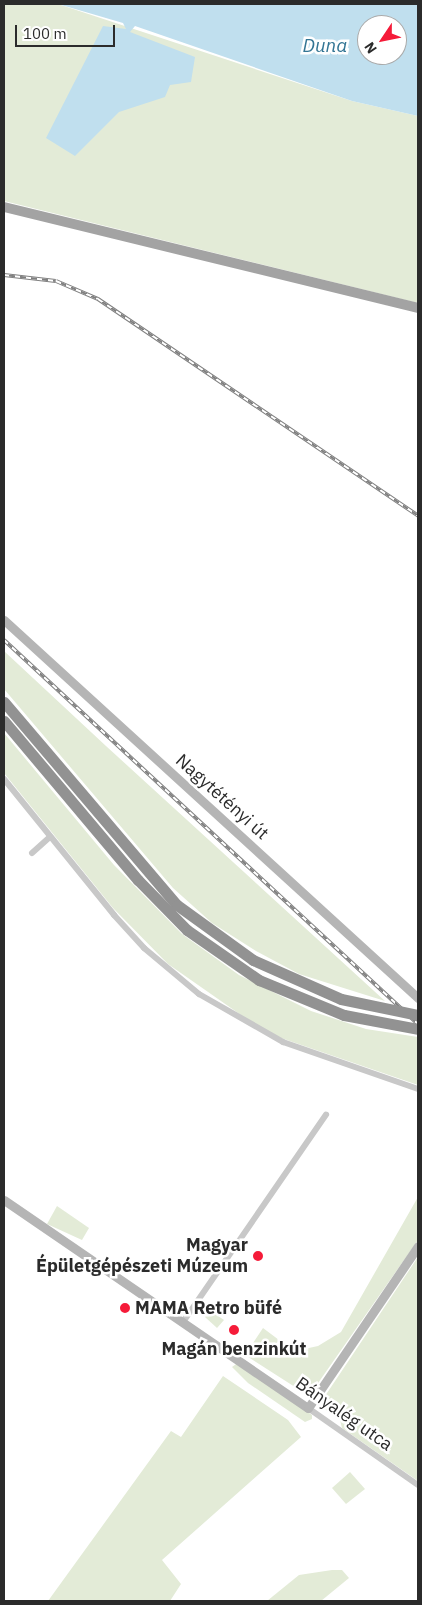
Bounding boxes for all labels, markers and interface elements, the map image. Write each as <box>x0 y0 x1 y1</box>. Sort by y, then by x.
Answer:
scale bar <box>18 15 118 47</box>
north arrow <box>357 15 407 65</box>
text: 100 m <box>23 24 67 43</box>
water label: Duna <box>303 35 347 57</box>
text: N <box>360 39 381 57</box>
street label: Nagytétényi út <box>171 750 273 844</box>
place label: Magyar Épületgépészeti Múzeum <box>36 1235 248 1278</box>
marker: Magyar Épületgépészeti Múzeum <box>252 1250 264 1262</box>
place label: MAMA Retro büfé <box>135 1297 282 1319</box>
marker: MAMA Retro büfé <box>119 1302 131 1314</box>
marker: Magán benzinkút <box>228 1324 240 1336</box>
place label: Magán benzinkút <box>162 1338 306 1360</box>
street label: Bányalég utca <box>291 1373 397 1455</box>

